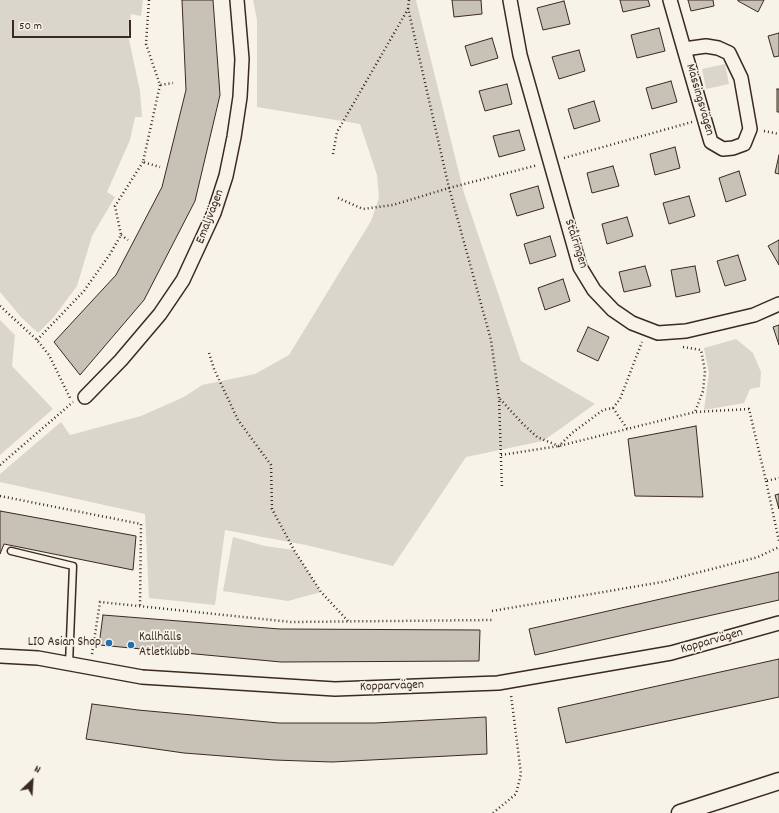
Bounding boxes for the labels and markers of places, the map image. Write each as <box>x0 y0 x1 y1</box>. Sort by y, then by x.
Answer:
place label: Kallhälls Atletklubb <box>139 630 190 661</box>
place label: LIO Asian Shop <box>28 635 101 651</box>
marker: LIO Asian Shop <box>104 638 114 648</box>
marker: Kallhälls Atletklubb <box>126 640 136 650</box>

